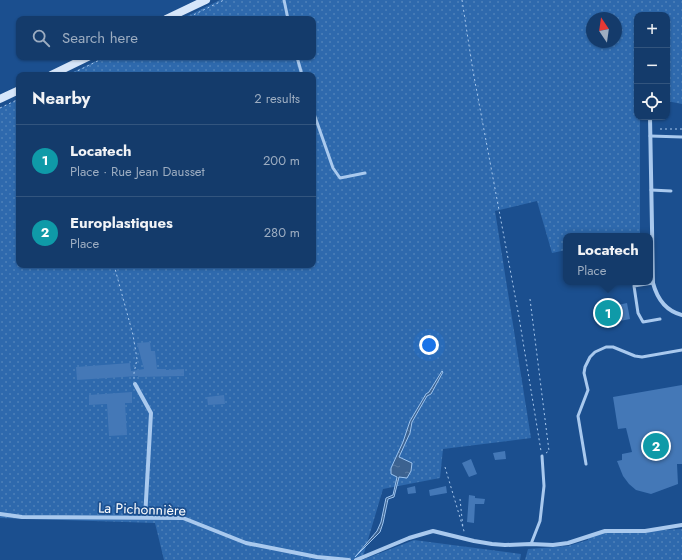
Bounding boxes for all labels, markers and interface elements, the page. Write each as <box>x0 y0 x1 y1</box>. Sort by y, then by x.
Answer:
north arrow <box>586 12 622 48</box>
map controls <box>634 12 670 120</box>
button: + <box>634 12 670 48</box>
search box <box>16 16 316 60</box>
icon: search <box>30 27 52 49</box>
text: Search here <box>62 27 138 49</box>
button: − <box>634 48 670 84</box>
button: locate <box>634 84 670 120</box>
text: Nearby <box>32 86 90 110</box>
text: 2 results <box>254 89 300 108</box>
text: Locatech <box>70 140 132 162</box>
text: 1 <box>42 151 48 170</box>
text: 200 m <box>263 151 300 170</box>
text: Place · Rue Jean Dausset <box>70 162 205 181</box>
text: Europlastiques <box>70 212 173 234</box>
text: 2 <box>41 223 49 242</box>
text: 280 m <box>264 223 300 242</box>
popup <box>563 233 653 285</box>
text: Place <box>70 234 99 253</box>
text: Locatech <box>577 239 639 261</box>
text: Place <box>577 261 606 280</box>
pin: 1 <box>595 298 621 328</box>
your location <box>419 335 439 355</box>
pin: 2 <box>643 431 669 461</box>
street label: La Pichonnière <box>98 497 186 521</box>

